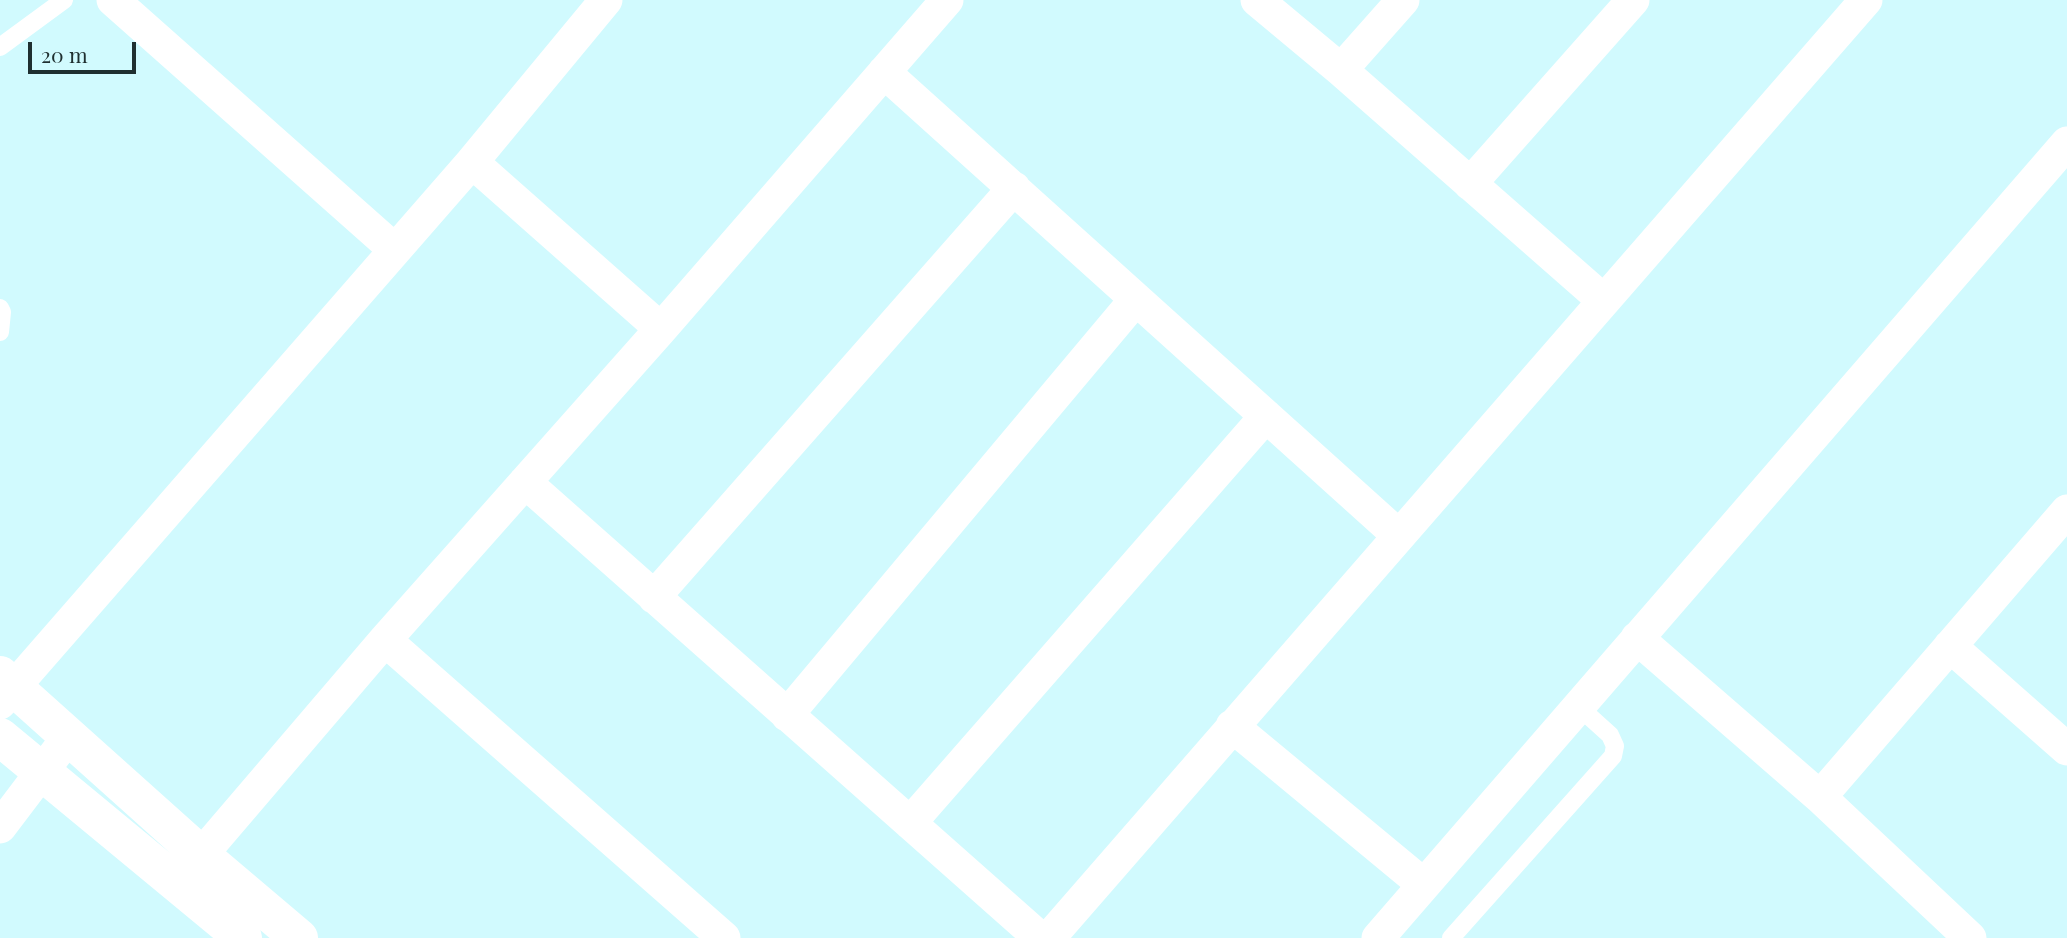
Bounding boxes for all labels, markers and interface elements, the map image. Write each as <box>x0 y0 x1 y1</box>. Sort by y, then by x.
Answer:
scale bar <box>32 28 140 72</box>
text: 20 m <box>41 40 88 68</box>

